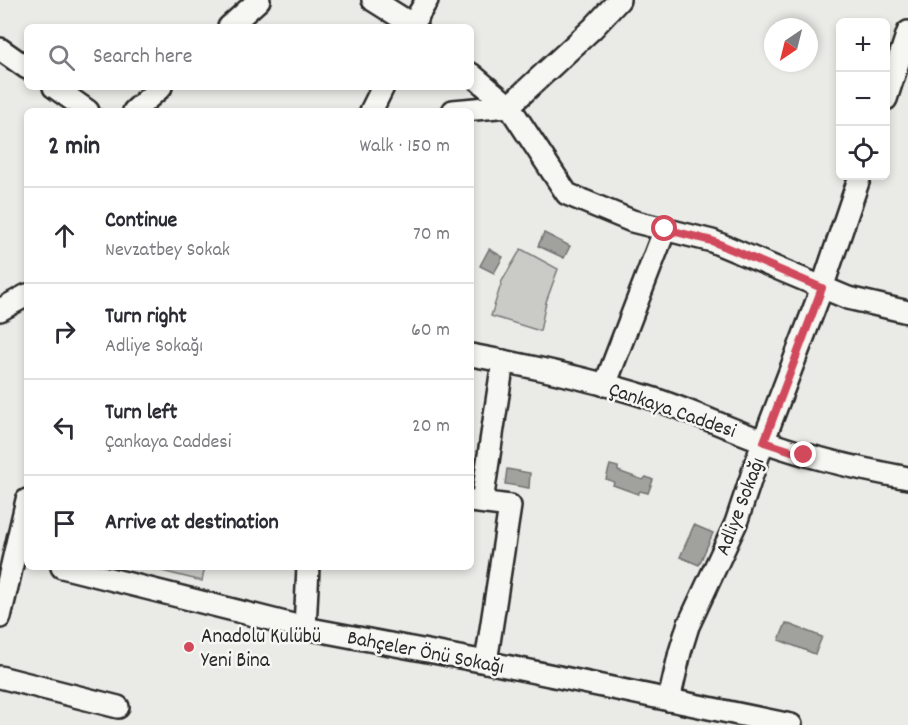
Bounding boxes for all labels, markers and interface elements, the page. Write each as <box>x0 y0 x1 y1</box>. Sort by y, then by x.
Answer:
north arrow <box>764 18 818 72</box>
map controls <box>836 18 890 180</box>
button: + <box>836 18 890 72</box>
search box <box>24 24 474 90</box>
icon: search <box>45 41 78 74</box>
text: Search here <box>93 42 192 73</box>
button: − <box>836 72 890 126</box>
button: locate <box>836 126 890 180</box>
text: 2 min <box>48 129 100 166</box>
text: Walk · 150 m <box>360 133 450 161</box>
text: Continue <box>105 206 177 237</box>
route start <box>651 215 677 241</box>
icon: ahead <box>48 219 81 252</box>
text: 70 m <box>413 221 450 249</box>
text: Nevzatbey Sokak <box>105 237 230 265</box>
text: Turn right <box>105 302 187 333</box>
icon: right <box>48 315 81 348</box>
text: 60 m <box>411 317 450 345</box>
text: Adliye Sokağı <box>105 333 203 361</box>
street label: Çankaya Caddesi <box>604 376 740 448</box>
text: Turn left <box>105 398 177 429</box>
icon: left <box>48 411 81 444</box>
text: 20 m <box>412 413 450 441</box>
text: Çankaya Caddesi <box>105 429 231 457</box>
route end <box>790 441 816 467</box>
street label: Adliye Sokağı <box>709 454 774 560</box>
icon: arrive <box>48 507 81 540</box>
text: Arrive at destination <box>105 508 279 539</box>
place label: Anadolu Kulübü Yeni Bina <box>201 623 321 677</box>
street label: Bahçeler Önü Sokağı <box>344 624 506 684</box>
marker: Anadolu Kulübü Yeni Bina <box>182 640 196 654</box>

